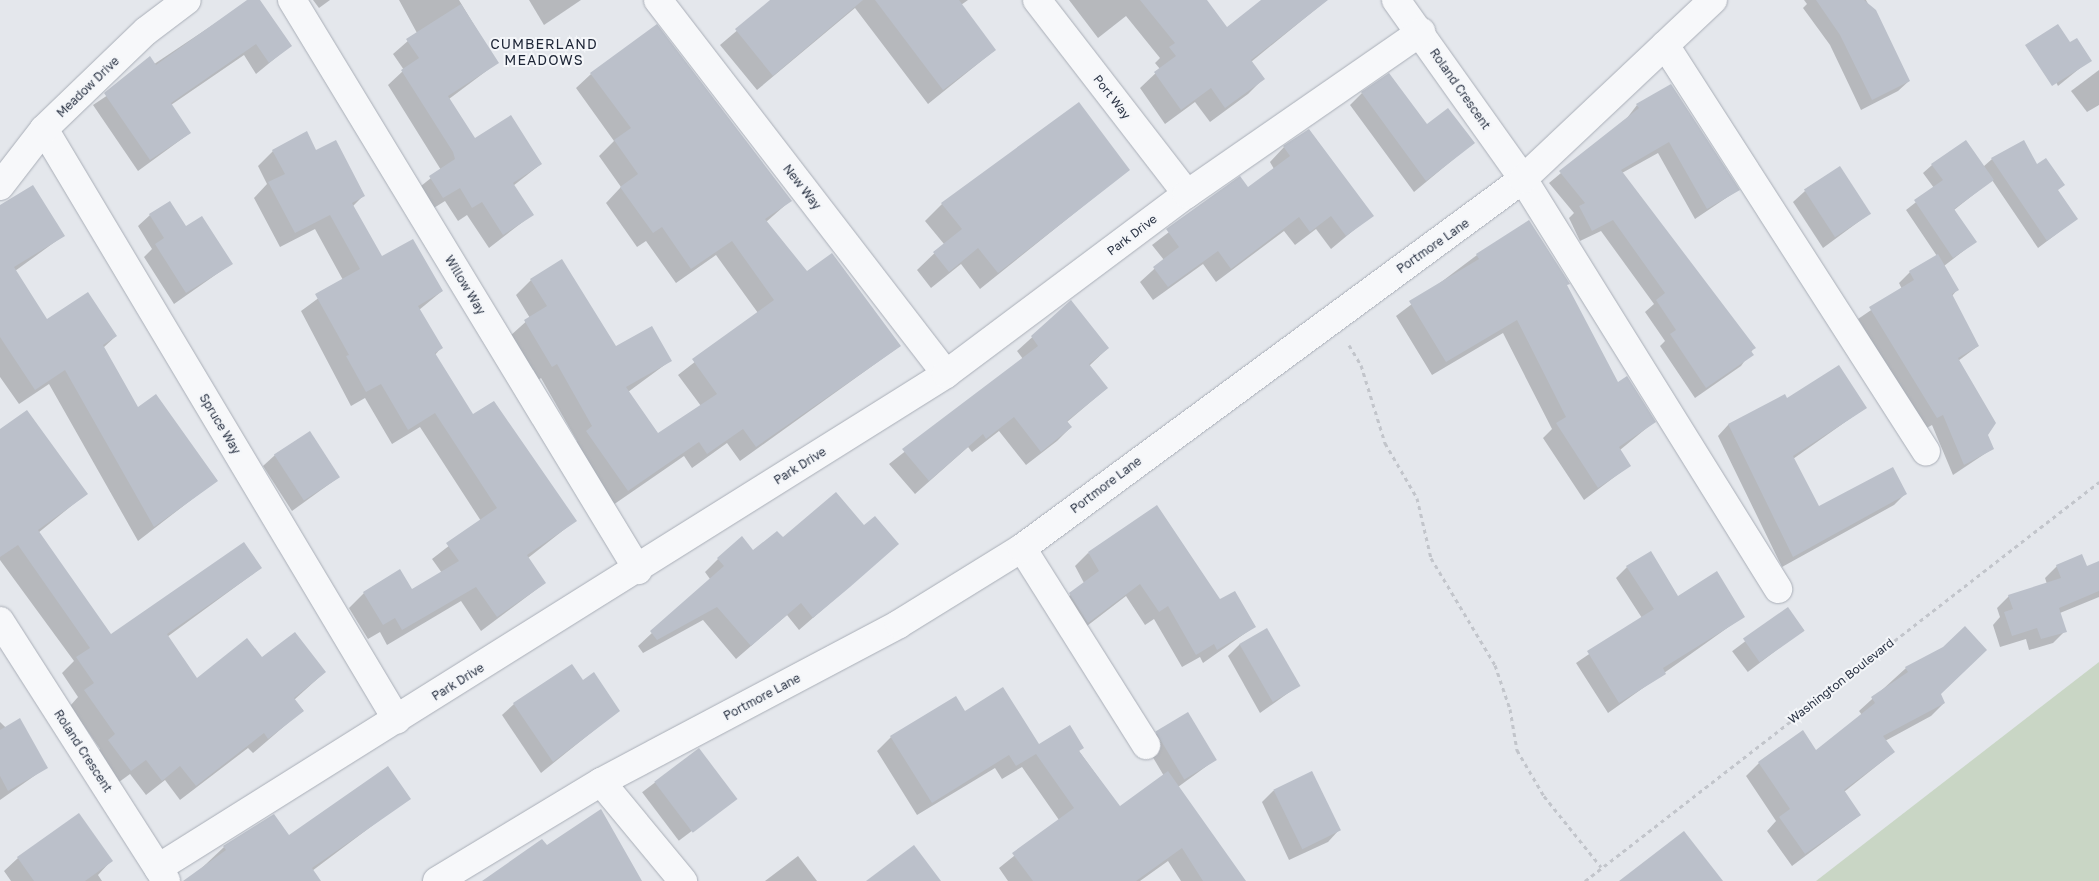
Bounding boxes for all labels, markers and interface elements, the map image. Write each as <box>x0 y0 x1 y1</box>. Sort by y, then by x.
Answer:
district label: CUMBERLAND MEADOWS <box>489 36 599 68</box>
street label: Roland Crescent <box>1427 46 1493 132</box>
street label: Meadow Drive <box>54 54 122 120</box>
street label: Port Way <box>1090 72 1134 122</box>
street label: New Way <box>780 162 824 212</box>
street label: Park Drive <box>1104 212 1160 258</box>
street label: Portmore Lane <box>1394 216 1472 276</box>
street label: Willow Way <box>442 253 488 317</box>
street label: Spruce Way <box>196 391 244 457</box>
street label: Park Drive <box>771 444 829 488</box>
street label: Portmore Lane <box>1068 454 1144 516</box>
street label: Washington Boulevard <box>1785 635 1897 727</box>
street label: Park Drive <box>429 660 487 704</box>
street label: Portmore Lane <box>721 671 803 723</box>
street label: Roland Crescent <box>51 707 115 795</box>

